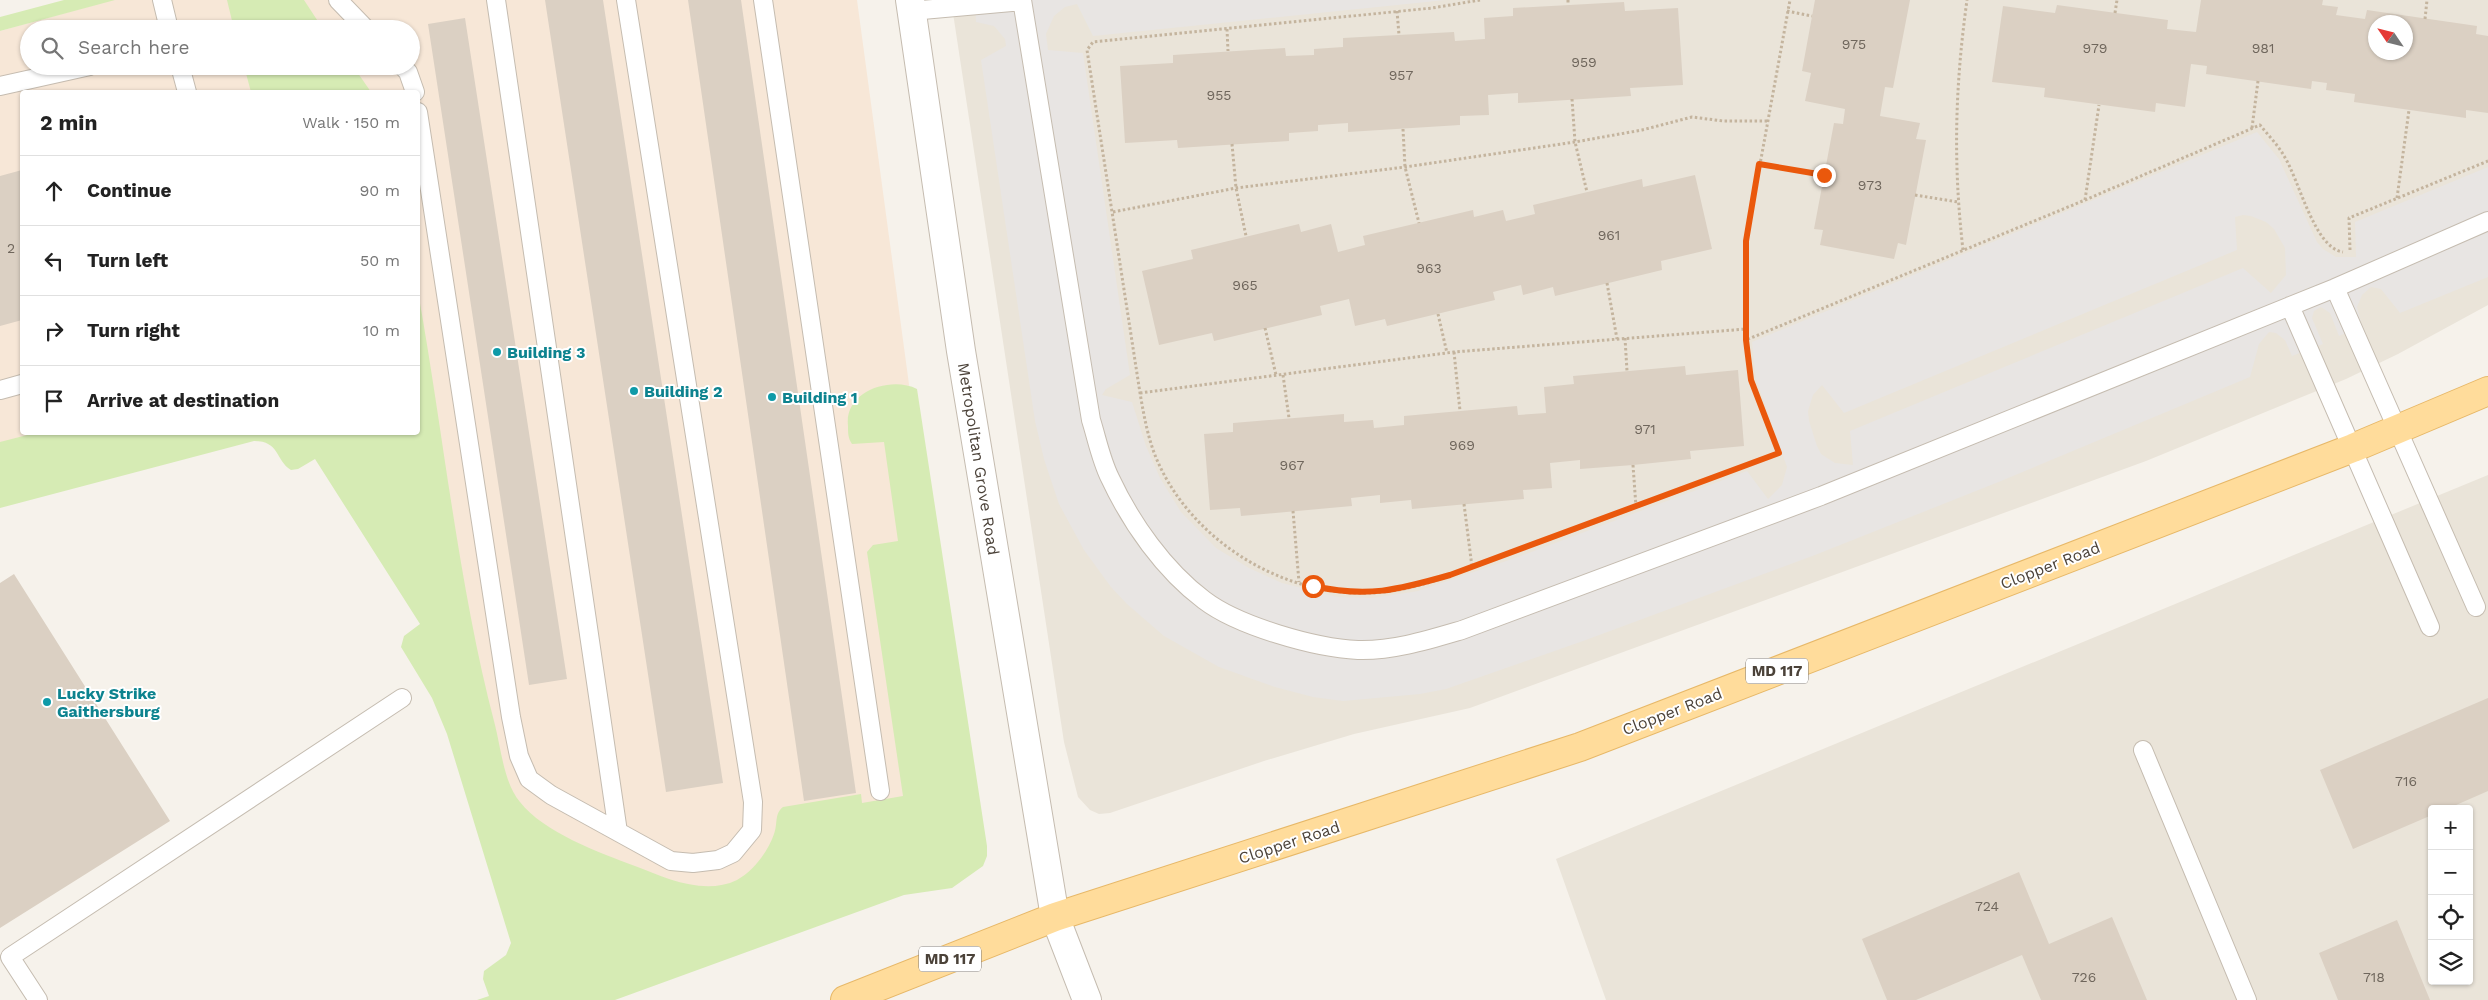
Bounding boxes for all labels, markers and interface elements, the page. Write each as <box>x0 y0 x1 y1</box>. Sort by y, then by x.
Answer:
north arrow <box>2368 15 2413 60</box>
search box <box>20 20 420 75</box>
icon: search <box>38 34 66 62</box>
text: Search here <box>78 36 189 59</box>
house number: 975 <box>1842 36 1866 52</box>
house number: 979 <box>2083 40 2107 56</box>
house number: 981 <box>2252 40 2274 56</box>
house number: 959 <box>1571 54 1597 70</box>
house number: 957 <box>1389 67 1413 83</box>
house number: 955 <box>1207 87 1231 103</box>
text: 2 min <box>40 110 97 135</box>
text: Walk · 150 m <box>302 113 400 132</box>
route end <box>1813 164 1836 187</box>
icon: ahead <box>40 177 68 205</box>
house number: 973 <box>1858 177 1882 193</box>
text: Continue <box>87 179 171 202</box>
text: 90 m <box>359 181 400 200</box>
house number: 961 <box>1598 227 1620 243</box>
house number: 2 <box>7 240 15 256</box>
icon: left <box>40 247 68 275</box>
text: Turn left <box>87 249 168 272</box>
text: 50 m <box>360 251 400 270</box>
house number: 963 <box>1416 260 1442 276</box>
house number: 965 <box>1232 277 1258 293</box>
icon: right <box>40 317 68 345</box>
text: Turn right <box>87 319 180 342</box>
text: 10 m <box>363 321 400 340</box>
place label: Building 3 <box>507 343 585 362</box>
marker: Building 3 <box>491 346 503 358</box>
street label: Metropolitan Grove Road <box>954 362 1003 557</box>
place label: Building 2 <box>644 382 722 401</box>
marker: Building 2 <box>628 385 640 397</box>
icon: arrive <box>40 387 68 415</box>
place label: Building 1 <box>782 388 858 407</box>
text: Arrive at destination <box>87 389 279 412</box>
marker: Building 1 <box>766 391 778 403</box>
house number: 971 <box>1634 421 1656 437</box>
house number: 969 <box>1449 437 1475 453</box>
house number: 967 <box>1280 457 1305 473</box>
street label: Clopper Road <box>1998 538 2103 593</box>
route start <box>1302 575 1325 598</box>
road number: MD 117 <box>1746 658 1808 684</box>
place label: Lucky Strike Gaithersburg <box>57 684 160 721</box>
street label: Clopper Road <box>1620 684 1725 739</box>
marker: Lucky Strike Gaithersburg <box>41 696 53 708</box>
house number: 716 <box>2395 773 2417 789</box>
map controls <box>2428 805 2473 985</box>
button: + <box>2428 805 2473 850</box>
street label: Clopper Road <box>1236 817 1342 868</box>
button: − <box>2428 850 2473 895</box>
button: locate <box>2428 895 2473 940</box>
house number: 724 <box>1975 898 1999 914</box>
button: layers <box>2428 940 2473 985</box>
road number: MD 117 <box>919 946 981 972</box>
house number: 726 <box>2072 969 2096 985</box>
house number: 718 <box>2363 969 2385 985</box>

